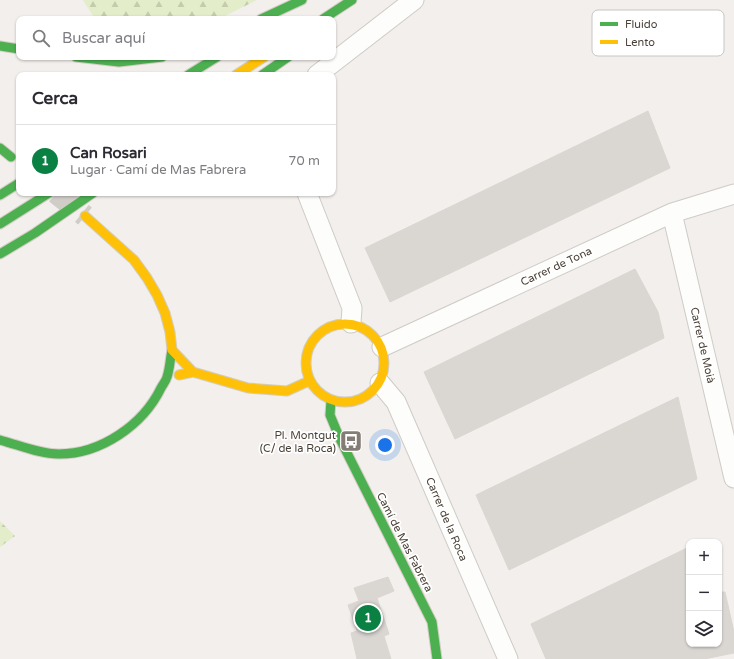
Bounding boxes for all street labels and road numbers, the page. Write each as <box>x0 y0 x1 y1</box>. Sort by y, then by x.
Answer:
street label: Carrer de Tona <box>519 244 594 289</box>
street label: Carrer de Moià <box>687 306 718 384</box>
street label: Carrer de la Roca <box>423 475 470 563</box>
street label: Camí de Mas Fabrera <box>374 490 435 594</box>

